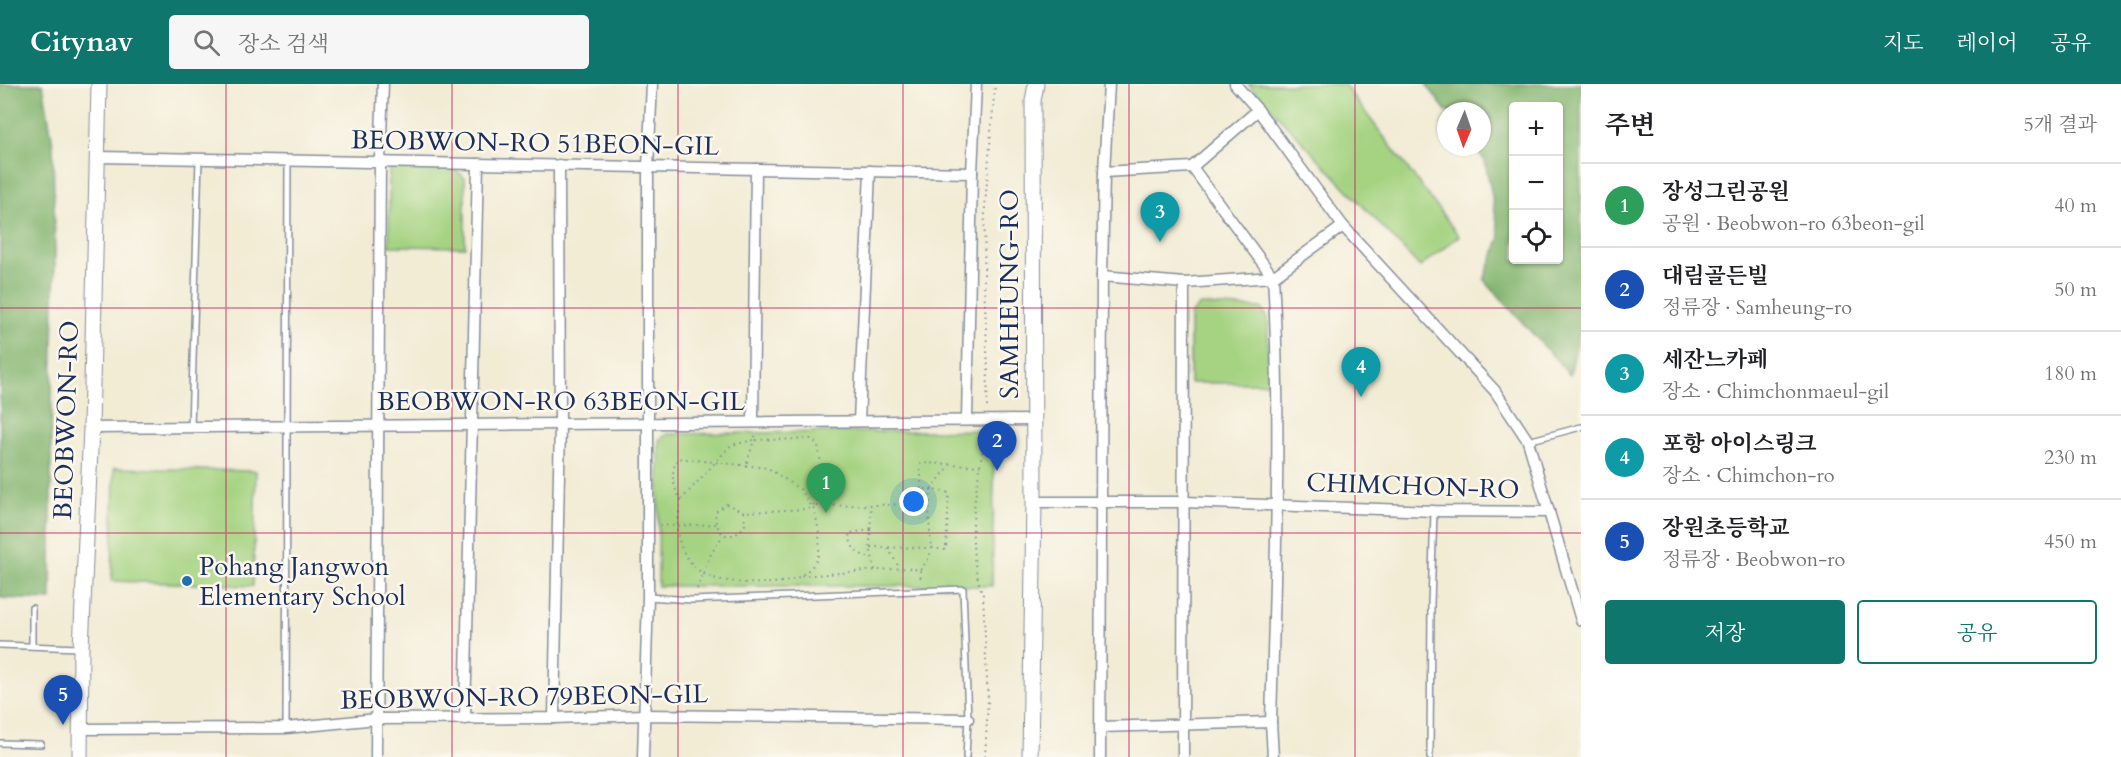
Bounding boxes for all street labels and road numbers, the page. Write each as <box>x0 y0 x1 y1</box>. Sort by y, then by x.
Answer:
street label: BEOBWON-RO 51BEON-GIL <box>351 122 720 164</box>
street label: SAMHEUNG-RO <box>992 189 1027 399</box>
street label: BEOBWON-RO <box>45 320 87 520</box>
street label: BEOBWON-RO 63BEON-GIL <box>377 384 745 419</box>
street label: CHIMCHON-RO <box>1306 465 1520 507</box>
street label: BEOBWON-RO 79BEON-GIL <box>340 676 709 718</box>

